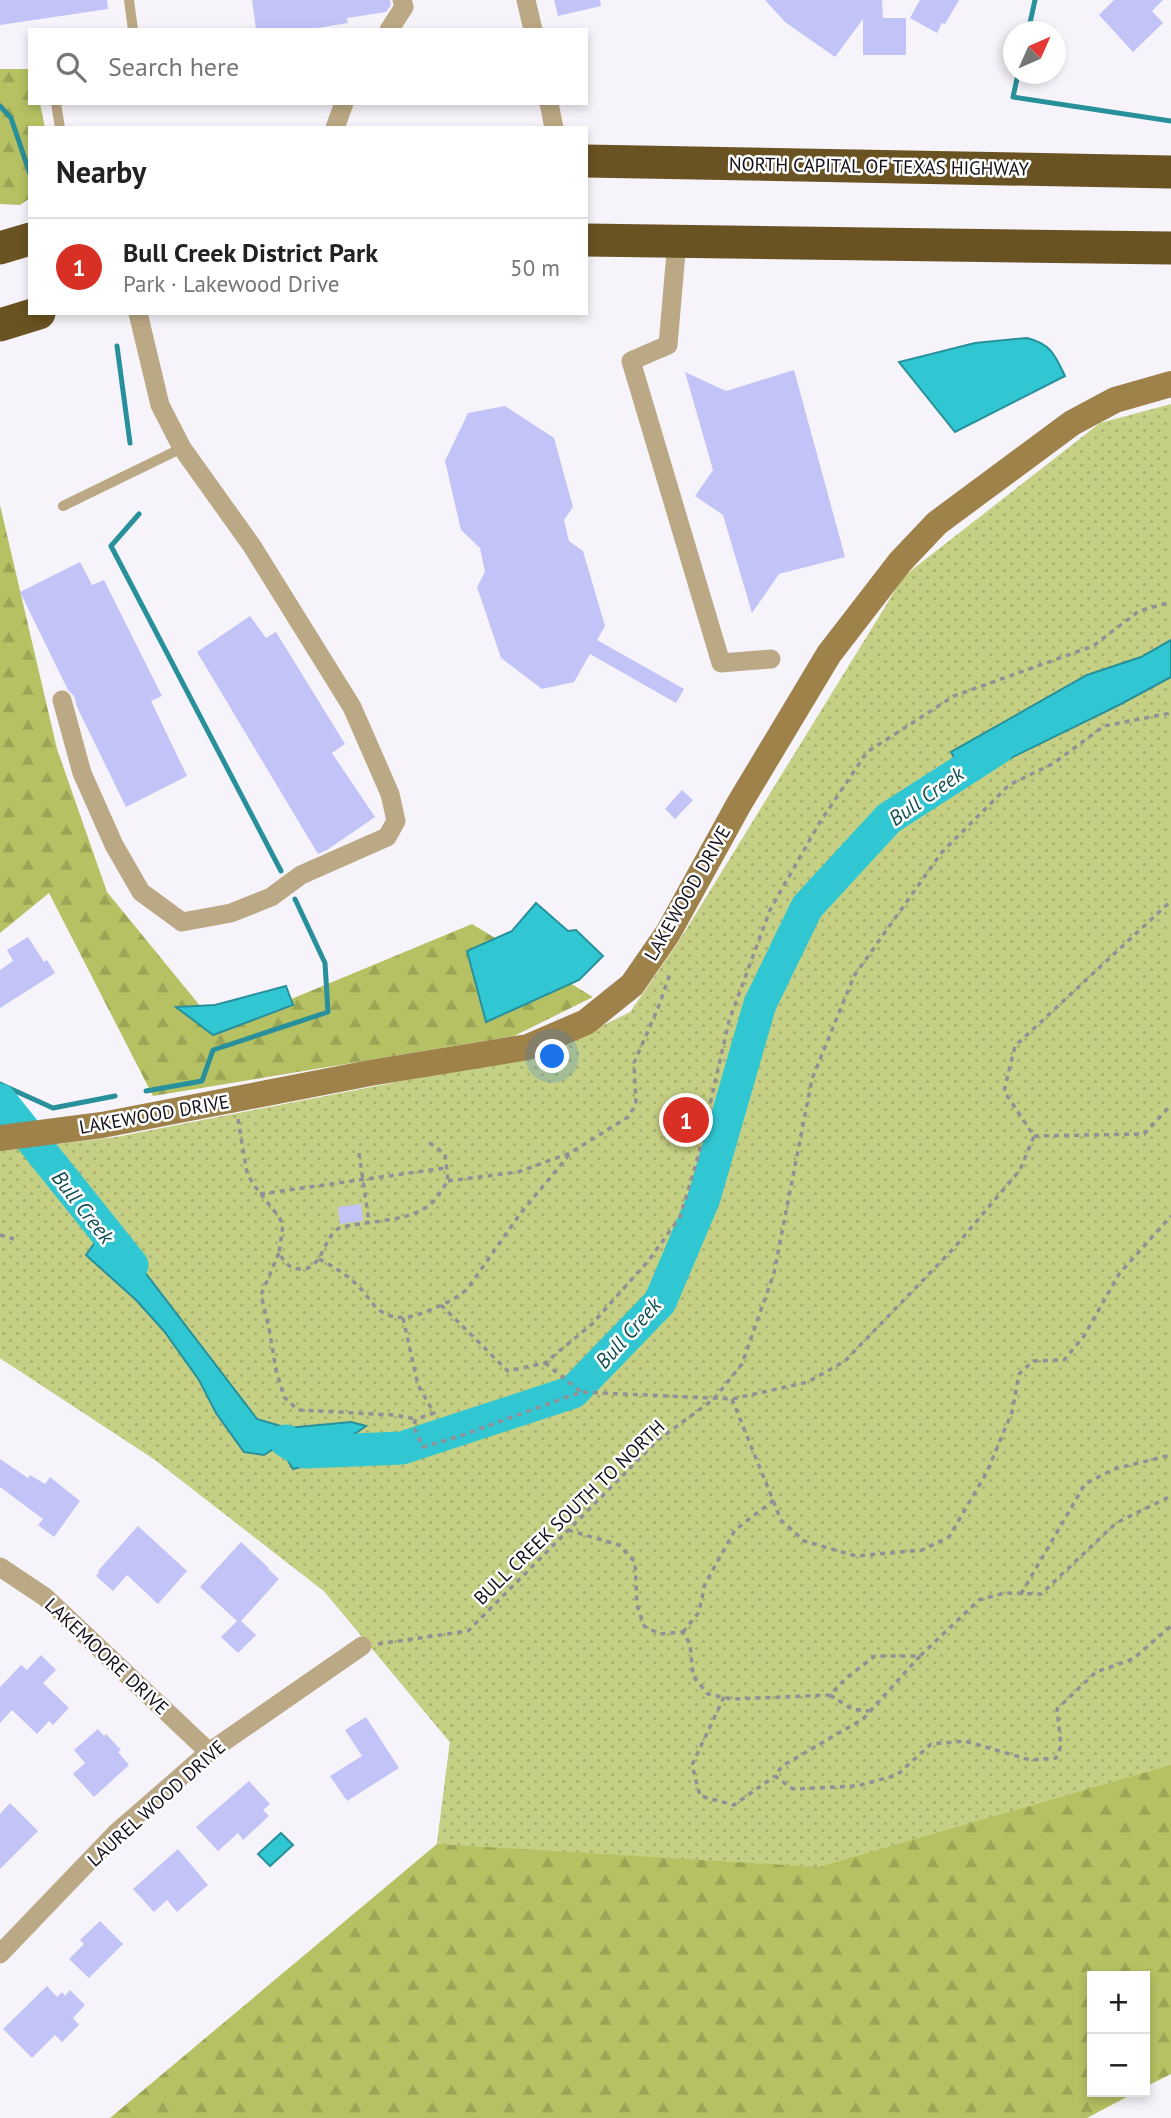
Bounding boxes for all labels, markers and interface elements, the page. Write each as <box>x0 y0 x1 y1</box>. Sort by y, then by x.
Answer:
north arrow <box>1003 21 1066 84</box>
search box <box>28 28 588 105</box>
icon: search <box>52 48 90 86</box>
text: Search here <box>108 50 239 83</box>
street label: NORTH CAPITAL OF TEXAS HIGHWAY <box>729 151 1030 181</box>
text: Nearby <box>56 152 146 191</box>
text: Bull Creek District Park <box>123 236 378 269</box>
text: 1 <box>72 253 86 282</box>
text: 50 m <box>510 253 560 282</box>
text: Park · Lakewood Drive <box>123 269 339 298</box>
water label: Bull Creek <box>883 759 970 832</box>
street label: LAKEWOOD DRIVE <box>639 821 735 965</box>
your location <box>535 1039 569 1073</box>
street label: LAKEWOOD DRIVE <box>77 1089 231 1139</box>
pin: 1 <box>663 1094 709 1146</box>
water label: Bull Creek <box>46 1165 121 1250</box>
water label: Bull Creek <box>589 1291 668 1374</box>
street label: BULL CREEK SOUTH TO NORTH <box>468 1414 670 1610</box>
street label: LAKEMOORE DRIVE <box>40 1592 174 1720</box>
street label: LAUREL WOOD DRIVE <box>82 1735 230 1871</box>
map controls <box>1087 1971 1150 2097</box>
button: + <box>1087 1971 1150 2034</box>
button: − <box>1087 2034 1150 2097</box>

